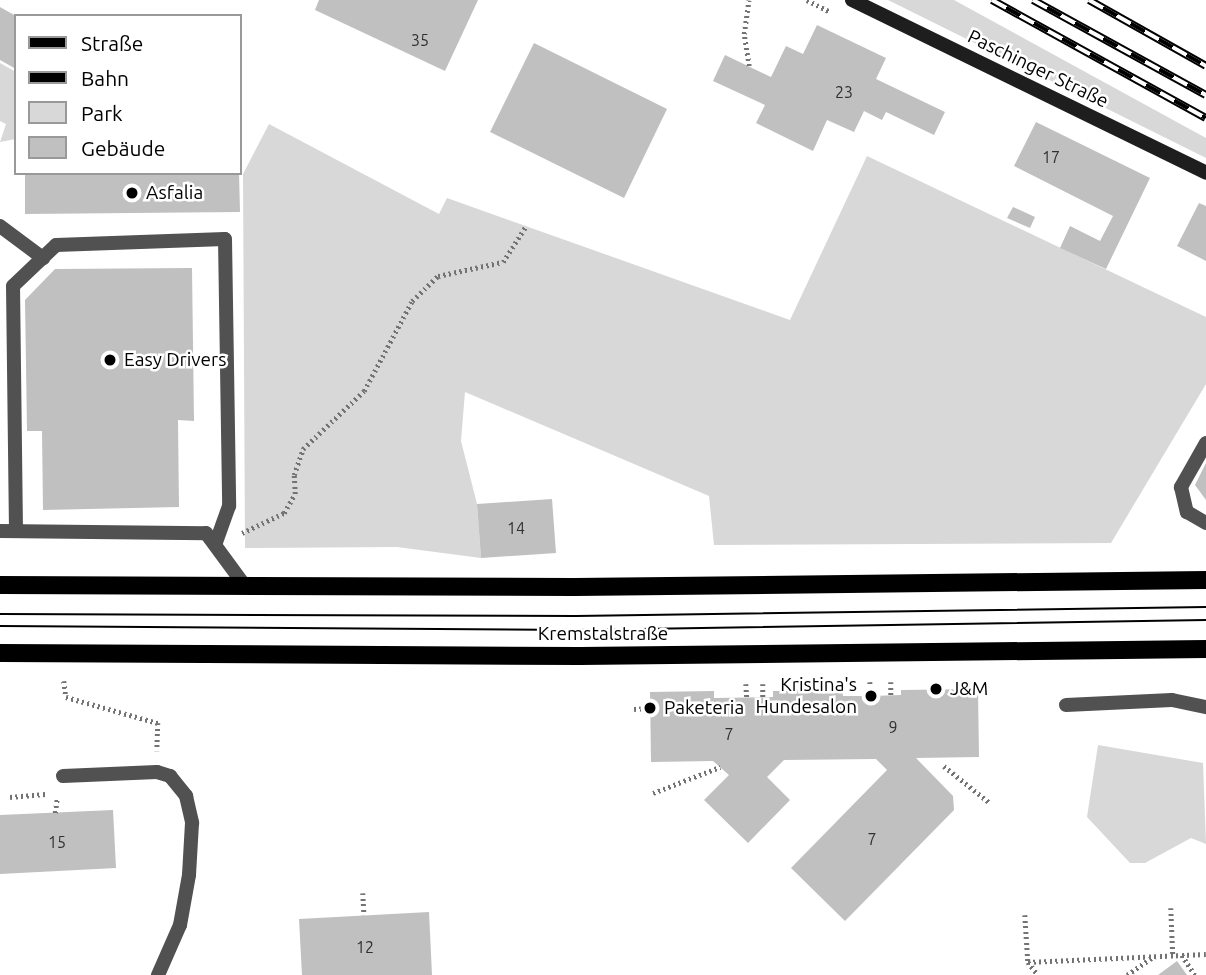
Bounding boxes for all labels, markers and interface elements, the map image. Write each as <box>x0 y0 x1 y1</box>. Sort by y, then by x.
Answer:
legend <box>14 14 242 175</box>
street label: Paschinger Straße <box>964 25 1112 113</box>
house number: 35 <box>411 30 429 50</box>
text: Straße <box>81 31 143 55</box>
text: Bahn <box>81 66 129 90</box>
house number: 23 <box>835 82 853 102</box>
text: Park <box>81 101 123 125</box>
text: Gebäude <box>81 136 165 160</box>
house number: 17 <box>1042 147 1060 167</box>
place label: Asfalia <box>146 182 203 204</box>
marker: Asfalia <box>124 185 140 201</box>
place label: Easy Drivers <box>124 349 227 371</box>
marker: Easy Drivers <box>102 352 118 368</box>
house number: 14 <box>507 518 525 538</box>
street label: Kremstalstraße <box>538 623 668 645</box>
place label: Kristina's Hundesalon <box>756 674 857 718</box>
place label: J&M <box>950 678 988 700</box>
marker: J&M <box>928 681 944 697</box>
marker: Kristina's Hundesalon <box>863 688 879 704</box>
place label: Paketeria <box>664 697 744 719</box>
marker: Paketeria <box>642 700 658 716</box>
house number: 9 <box>888 717 898 737</box>
house number: 7 <box>724 724 734 744</box>
house number: 7 <box>867 829 877 849</box>
house number: 15 <box>48 832 66 852</box>
house number: 12 <box>356 937 374 957</box>

